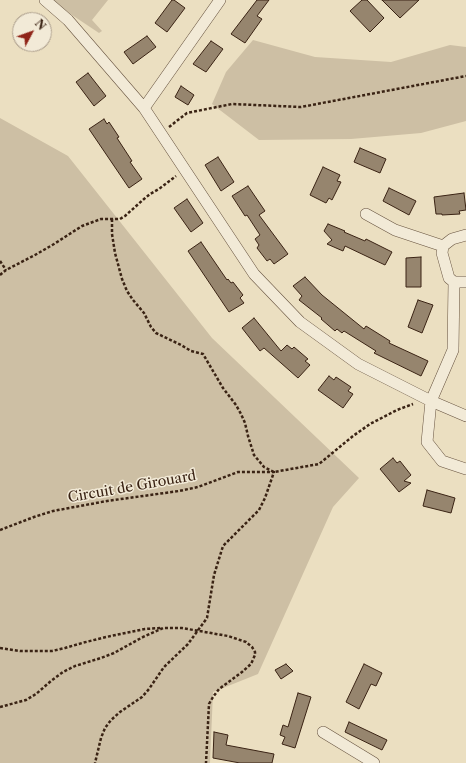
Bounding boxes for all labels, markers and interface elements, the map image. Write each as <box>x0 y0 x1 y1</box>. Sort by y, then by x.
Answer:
north arrow <box>12 12 52 52</box>
text: N <box>32 17 49 33</box>
street label: Circuit de Girouard <box>67 467 197 507</box>

